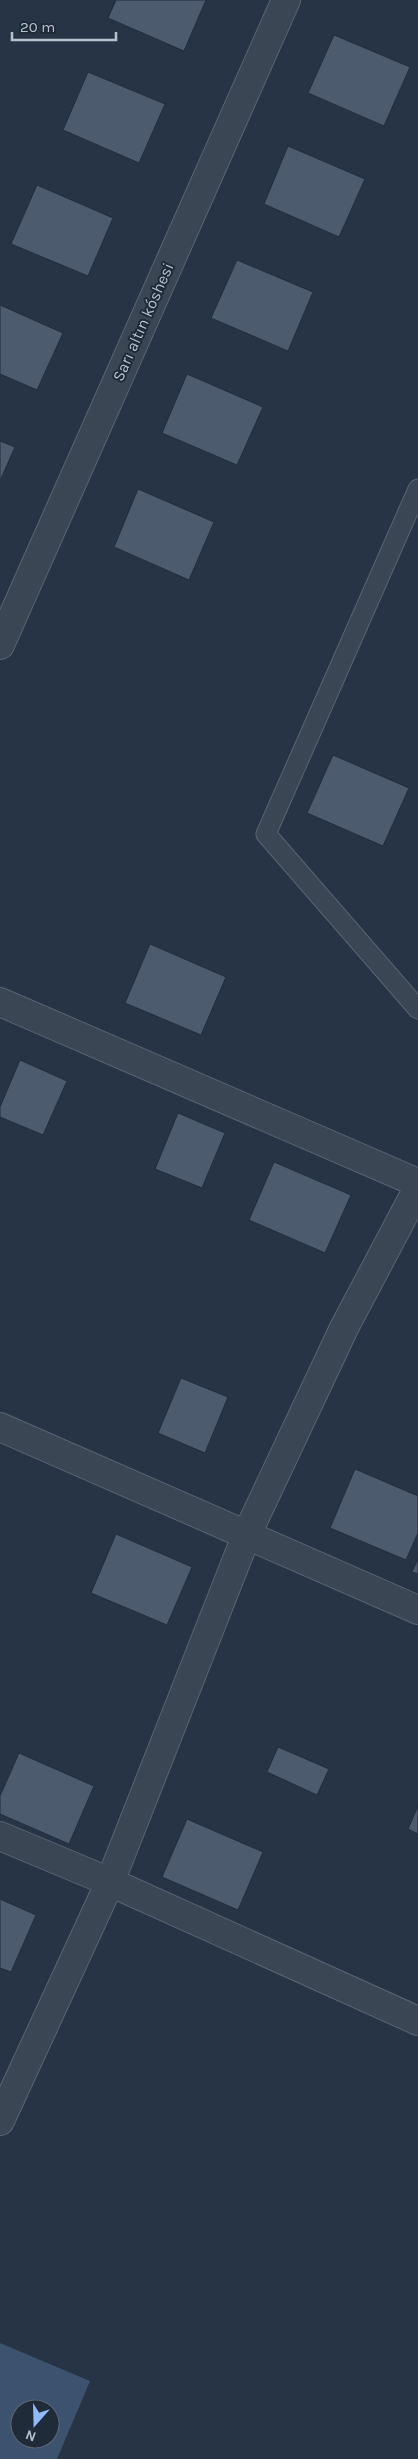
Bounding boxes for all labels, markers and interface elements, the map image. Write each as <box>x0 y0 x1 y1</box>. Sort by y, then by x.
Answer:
scale bar <box>12 10 116 42</box>
text: 20 m <box>20 18 55 36</box>
street label: Sarı altın kóshesi <box>108 260 178 384</box>
north arrow <box>10 2399 60 2449</box>
text: N <box>23 2426 38 2445</box>

